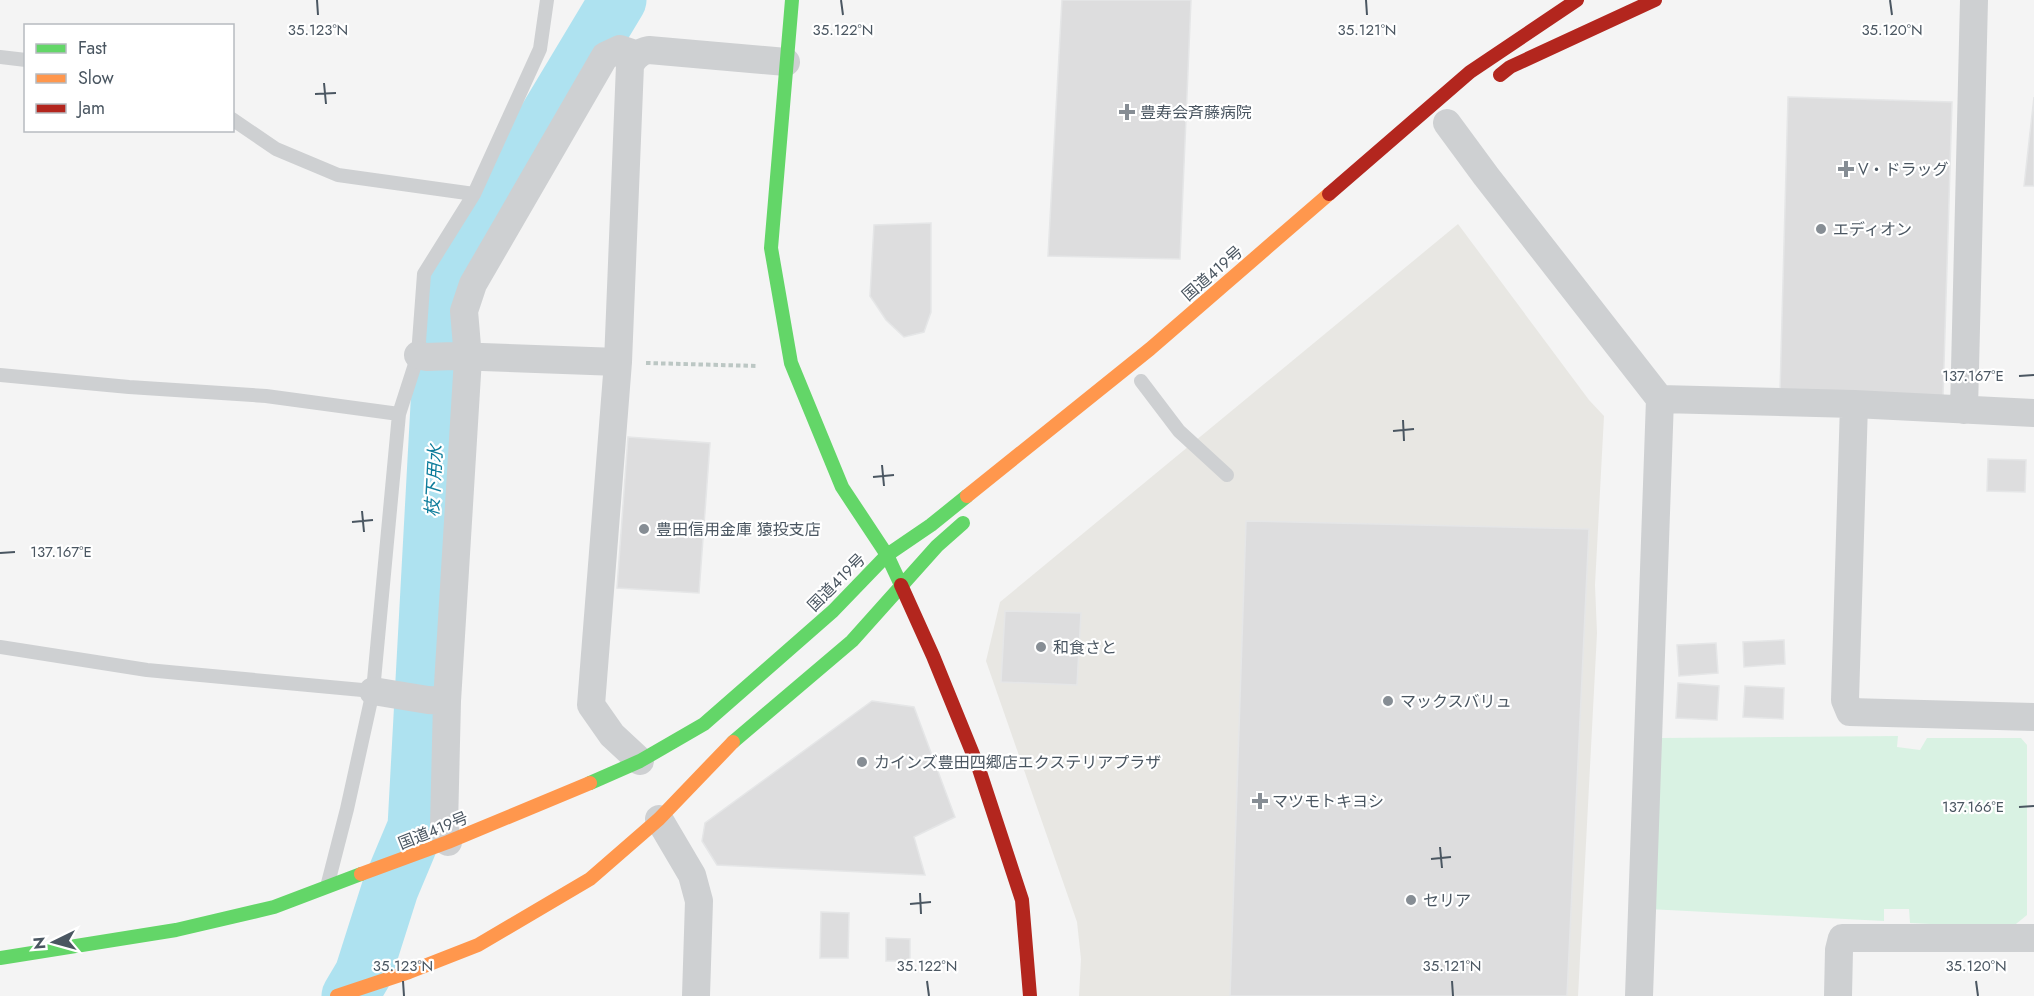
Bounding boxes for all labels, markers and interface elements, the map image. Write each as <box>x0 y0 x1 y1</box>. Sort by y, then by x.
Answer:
text: 35.123°N <box>288 19 348 41</box>
text: 35.122°N <box>813 19 873 41</box>
text: 35.121°N <box>1338 19 1396 41</box>
text: 35.120°N <box>1861 19 1923 41</box>
legend <box>24 24 234 132</box>
text: Fast <box>78 35 107 61</box>
text: Slow <box>78 65 115 91</box>
text: Jam <box>76 95 105 121</box>
place label: 豊寿会斉藤病院 <box>1140 101 1252 124</box>
marker: 豊寿会斉藤病院 <box>1118 103 1136 121</box>
place label: V・ドラッグ <box>1858 158 1949 181</box>
marker: V・ドラッグ <box>1839 162 1853 176</box>
place label: エディオン <box>1833 218 1912 241</box>
marker: エディオン <box>1814 222 1828 236</box>
street label: 国道419号 <box>1177 241 1248 306</box>
text: 137.167°E <box>1942 365 2004 387</box>
water label: 枝下用水 <box>419 442 449 518</box>
place label: 豊田信用金庫 猿投支店 <box>656 518 821 541</box>
marker: 豊田信用金庫 猿投支店 <box>637 522 651 536</box>
text: 137.167°E <box>30 541 92 563</box>
street label: 国道419号 <box>802 548 871 617</box>
place label: 和食さと <box>1053 636 1117 659</box>
marker: 和食さと <box>1034 640 1048 654</box>
place label: マックスバリュ <box>1400 690 1512 713</box>
marker: マックスバリュ <box>1381 694 1395 708</box>
place label: カインズ豊田四郷店エクステリアプラザ <box>874 751 1161 774</box>
marker: カインズ豊田四郷店エクステリアプラザ <box>855 755 869 769</box>
place label: マツモトキヨシ <box>1272 790 1384 813</box>
marker: マツモトキヨシ <box>1253 794 1267 808</box>
text: 137.166°E <box>1942 796 2004 818</box>
street label: 国道419号 <box>395 806 472 855</box>
place label: セリア <box>1423 889 1471 912</box>
marker: セリア <box>1404 893 1418 907</box>
north arrow <box>24 912 84 972</box>
text: N <box>28 936 52 951</box>
text: 35.123°N <box>373 955 433 977</box>
text: 35.122°N <box>897 955 957 977</box>
text: 35.121°N <box>1423 955 1481 977</box>
text: 35.120°N <box>1945 955 2007 977</box>

